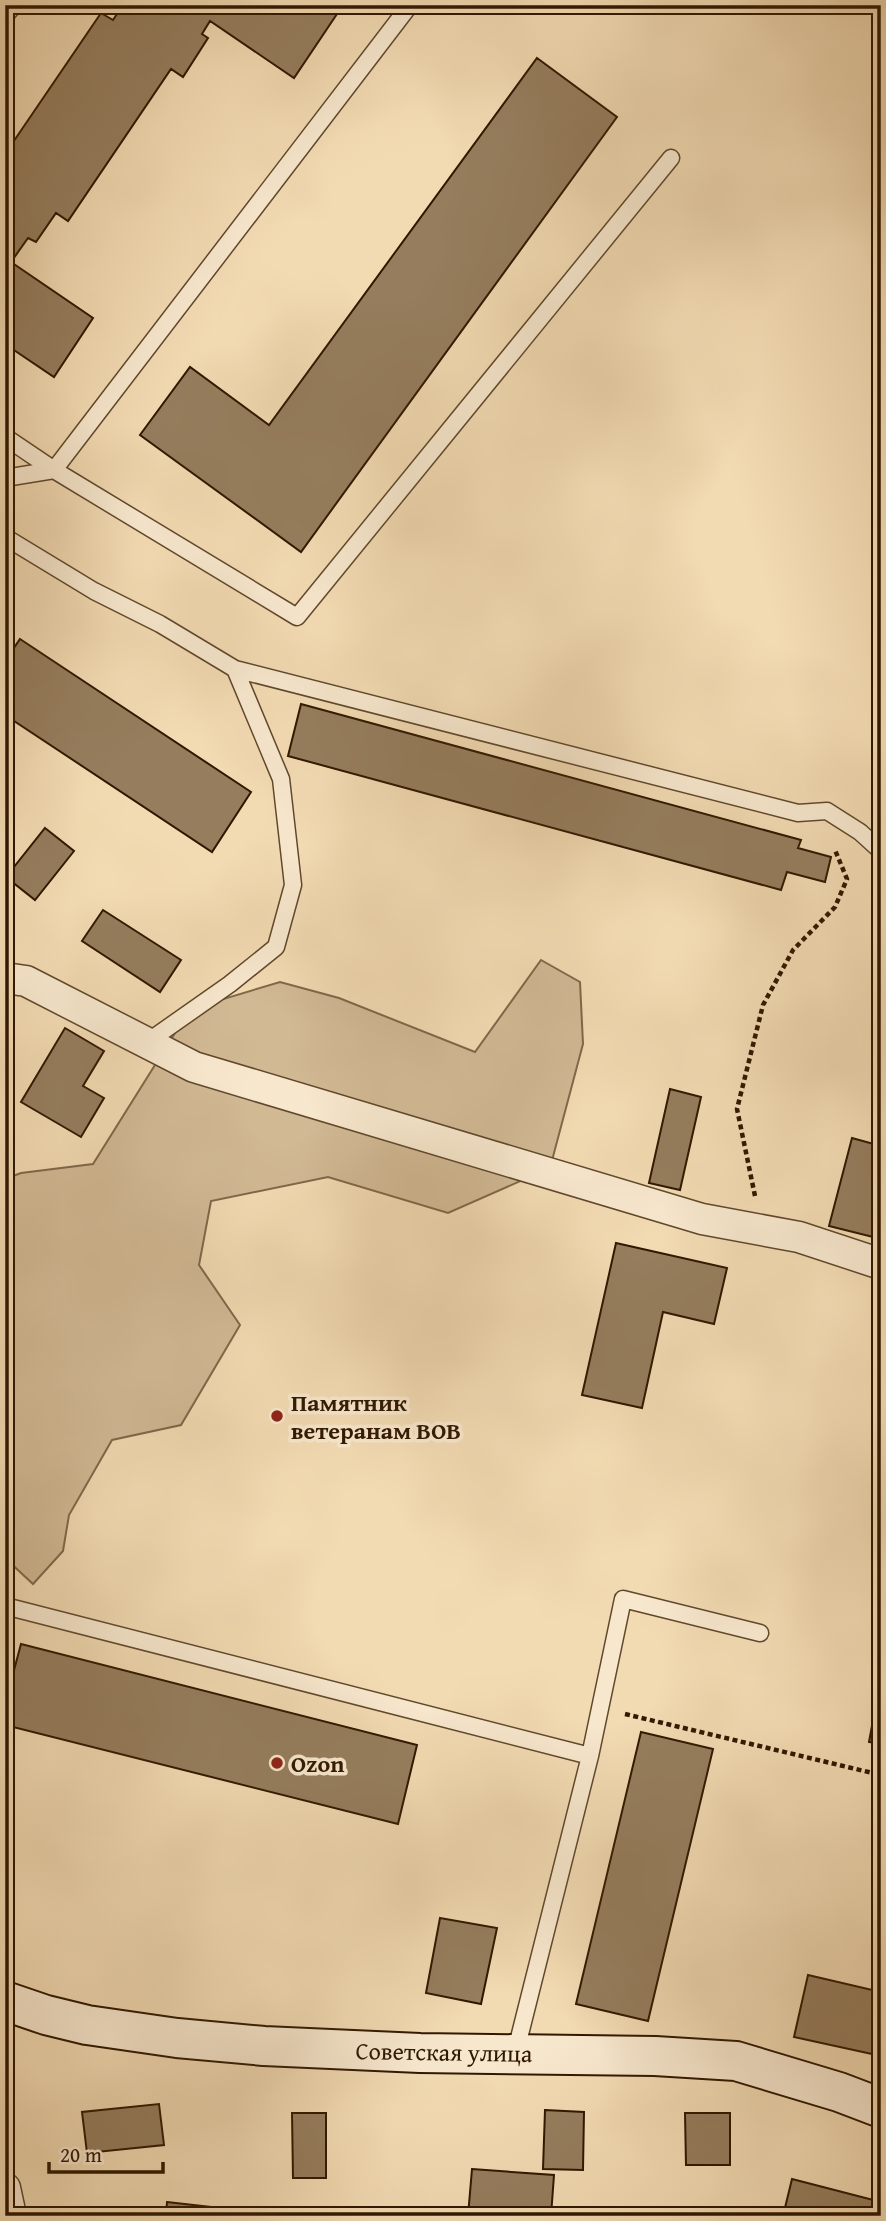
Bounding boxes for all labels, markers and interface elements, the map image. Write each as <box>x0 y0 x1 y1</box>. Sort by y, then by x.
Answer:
place label: Памятник ветеранам ВОВ <box>291 1385 461 1448</box>
marker: Памятник ветеранам ВОВ <box>269 1408 285 1424</box>
place label: Ozon <box>291 1746 345 1781</box>
marker: Ozon <box>269 1755 285 1771</box>
street label: Советская улица <box>355 2033 533 2071</box>
scale bar <box>49 2130 163 2174</box>
text: 20 m <box>60 2139 102 2170</box>

